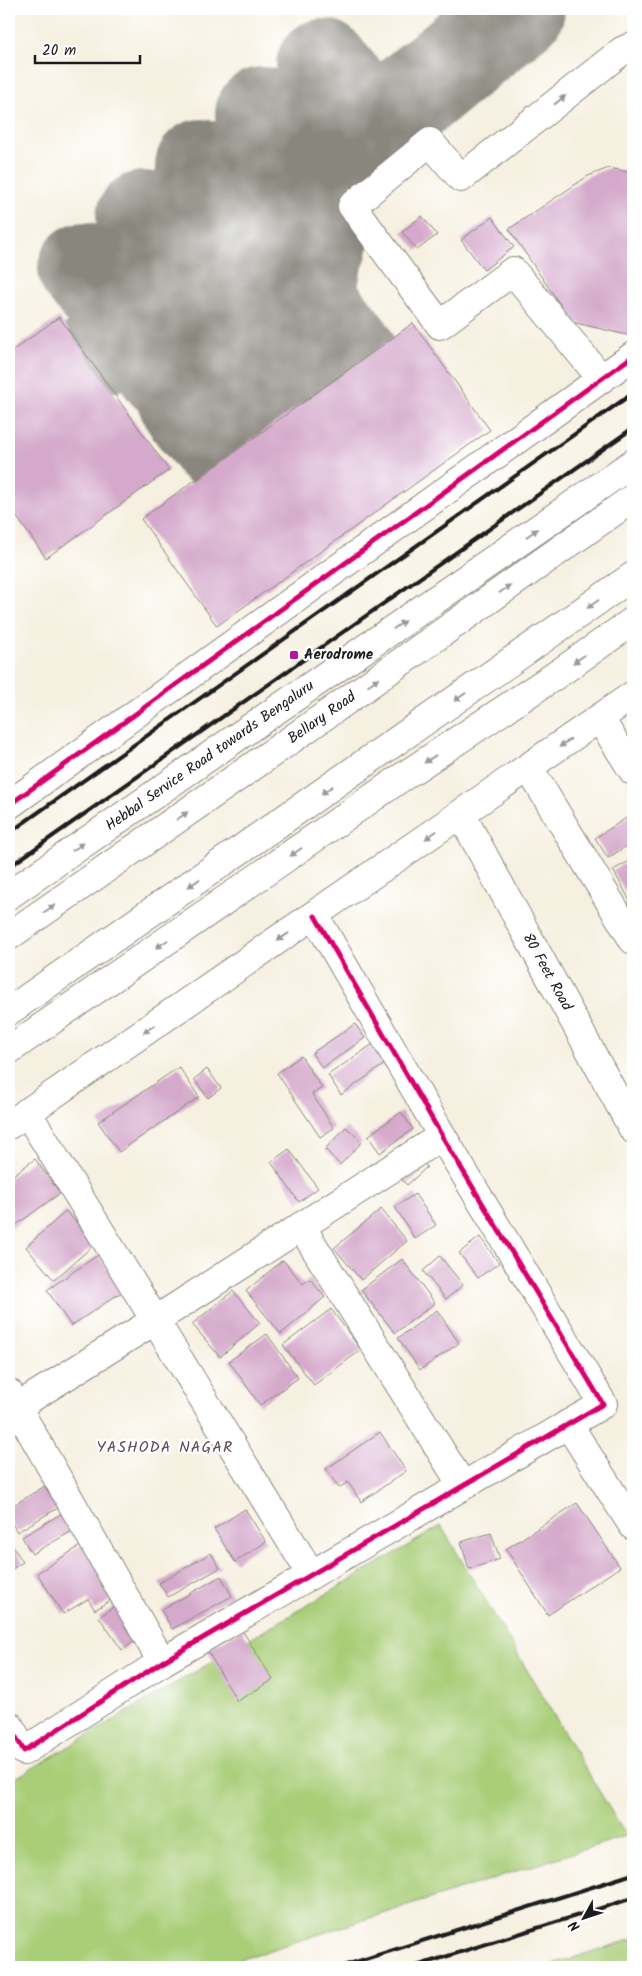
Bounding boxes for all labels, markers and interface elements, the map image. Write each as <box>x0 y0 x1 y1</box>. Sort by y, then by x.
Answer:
scale bar <box>35 32 140 64</box>
text: 20 m <box>42 39 76 63</box>
one-way arrow <box>553 95 566 106</box>
one-way arrow <box>525 528 539 538</box>
one-way arrow <box>499 584 512 594</box>
one-way arrow <box>587 599 600 609</box>
one-way arrow <box>392 620 405 630</box>
place label: Aerodrome <box>304 643 374 667</box>
marker: Aerodrome <box>288 649 300 661</box>
one-way arrow <box>572 654 586 664</box>
street label: Hebbal Service Road towards Bengaluru <box>101 674 319 838</box>
one-way arrow <box>366 677 380 687</box>
street label: Bellary Road <box>283 685 362 750</box>
one-way arrow <box>454 692 467 702</box>
one-way arrow <box>558 738 571 748</box>
one-way arrow <box>423 754 436 764</box>
one-way arrow <box>320 785 334 795</box>
one-way arrow <box>175 811 189 821</box>
one-way arrow <box>424 830 438 840</box>
one-way arrow <box>71 842 85 852</box>
one-way arrow <box>289 847 303 857</box>
one-way arrow <box>187 878 200 888</box>
one-way arrow <box>42 904 56 913</box>
street label: 80 Feet Road <box>516 929 579 1016</box>
one-way arrow <box>276 933 290 942</box>
one-way arrow <box>156 939 169 949</box>
one-way arrow <box>142 1024 156 1034</box>
district label: YASHODA NAGAR <box>97 1435 233 1460</box>
north arrow <box>560 1894 610 1944</box>
text: N <box>563 1915 586 1936</box>

